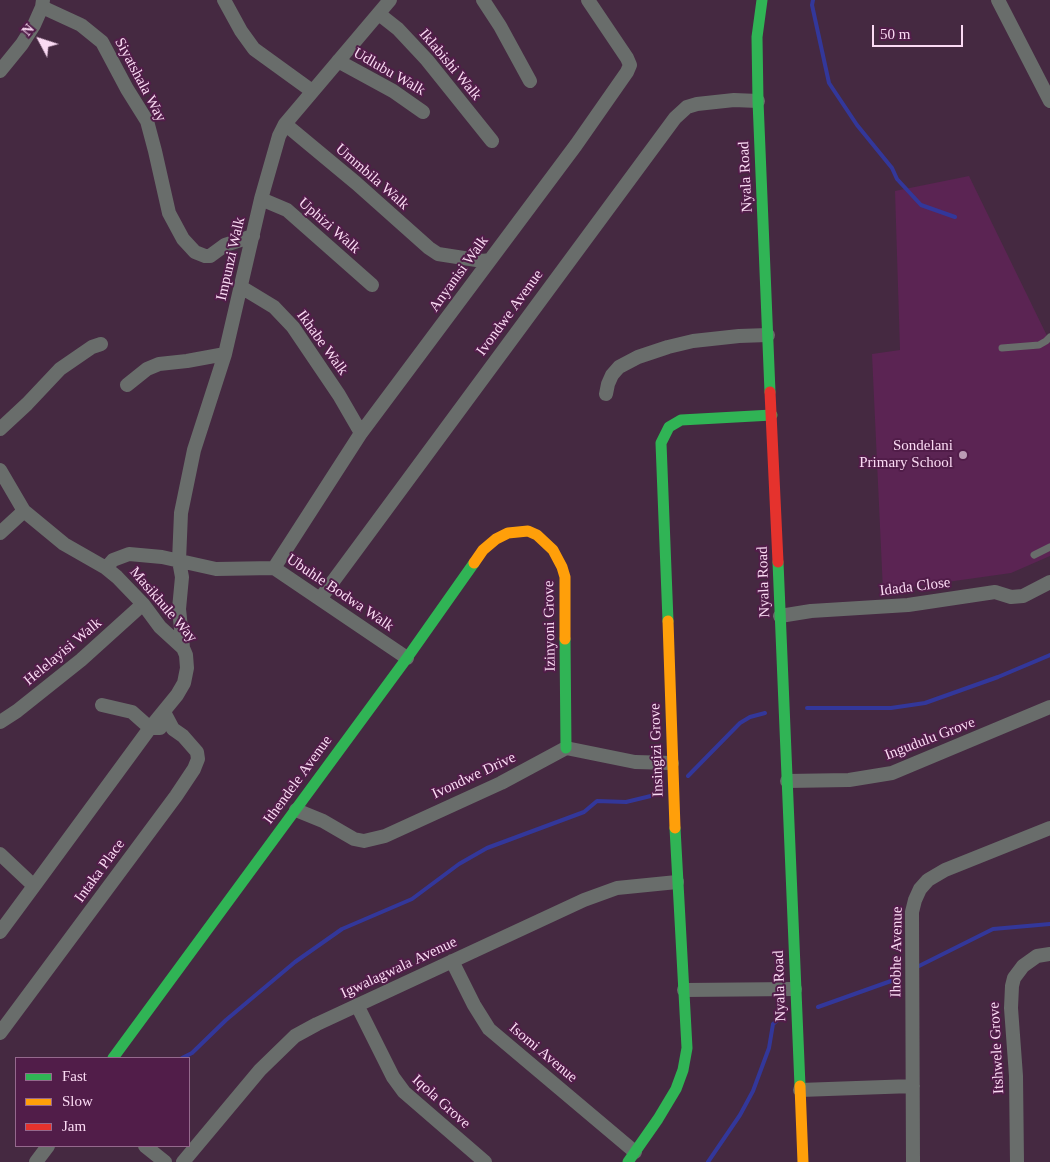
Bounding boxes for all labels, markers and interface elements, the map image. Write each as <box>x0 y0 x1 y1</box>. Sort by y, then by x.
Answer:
north arrow <box>15 15 65 65</box>
scale bar <box>875 15 966 47</box>
text: N <box>19 21 37 39</box>
street label: Iklabishi Walk <box>415 26 485 104</box>
text: 50 m <box>880 26 910 42</box>
street label: Siyatshala Way <box>110 35 170 125</box>
street label: Udlubu Walk <box>350 44 428 100</box>
street label: Ummbila Walk <box>331 140 413 214</box>
street label: Nyala Road <box>735 141 757 213</box>
street label: Uphizi Walk <box>294 194 364 258</box>
street label: Impunzi Walk <box>213 216 249 302</box>
street label: Anyanisi Walk <box>426 233 492 315</box>
street label: Ivondwe Avenue <box>473 267 547 359</box>
street label: Ikhabe Walk <box>292 307 352 379</box>
place label: Sondelani Primary School <box>859 437 953 472</box>
marker: Sondelani Primary School <box>957 449 969 461</box>
street label: Nyala Road <box>754 546 774 618</box>
street label: Ubuhle Bodwa Walk <box>283 550 397 636</box>
street label: Masikhule Way <box>125 564 201 646</box>
street label: Idada Close <box>879 574 951 600</box>
street label: Izinyoni Grove <box>540 580 560 672</box>
street label: Helelayisi Walk <box>21 614 105 690</box>
street label: Insingizi Grove <box>646 703 668 797</box>
street label: Ingudulu Grove <box>882 714 978 764</box>
street label: Ithendele Avenue <box>260 732 336 828</box>
street label: Ivondwe Drive <box>429 749 519 803</box>
street label: Intaka Place <box>71 836 129 906</box>
street label: Ihobhe Avenue <box>887 906 907 998</box>
street label: Igwalagwala Avenue <box>338 933 460 1003</box>
street label: Nyala Road <box>770 950 790 1022</box>
street label: Itshwele Grove <box>986 1002 1008 1094</box>
street label: Isomi Avenue <box>505 1019 581 1087</box>
legend <box>15 1057 190 1147</box>
text: Fast <box>62 1068 87 1084</box>
street label: Iqola Grove <box>408 1071 474 1133</box>
text: Slow <box>62 1093 93 1109</box>
text: Jam <box>62 1118 86 1134</box>

